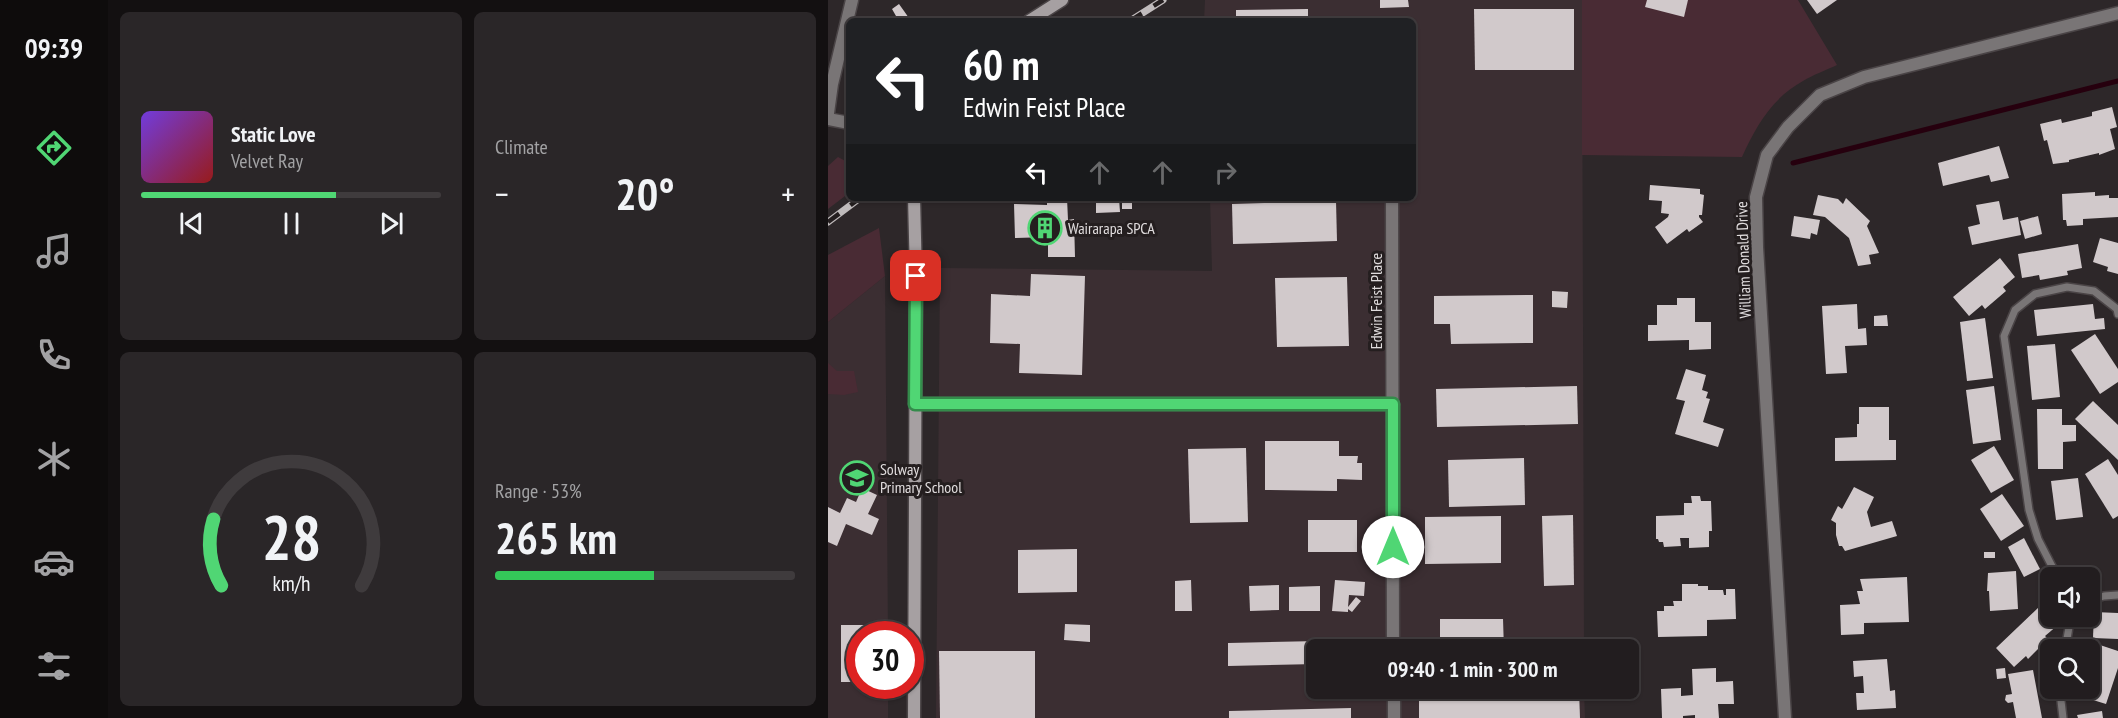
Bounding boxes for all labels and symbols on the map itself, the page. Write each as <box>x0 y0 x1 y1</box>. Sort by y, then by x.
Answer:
street label: William Donald Drive <box>1731 201 1755 319</box>
building icon: Wairarapa SPCA <box>1027 210 1063 246</box>
place label: Wairarapa SPCA <box>1068 218 1155 238</box>
pin <box>890 250 941 301</box>
street label: Edwin Feist Place <box>1366 253 1386 349</box>
place label: Solway Primary School <box>880 459 962 497</box>
school or university icon: Solway Primary School <box>839 460 875 496</box>
position arrow <box>1361 515 1425 579</box>
speed limit sign: 30 <box>846 621 924 699</box>

